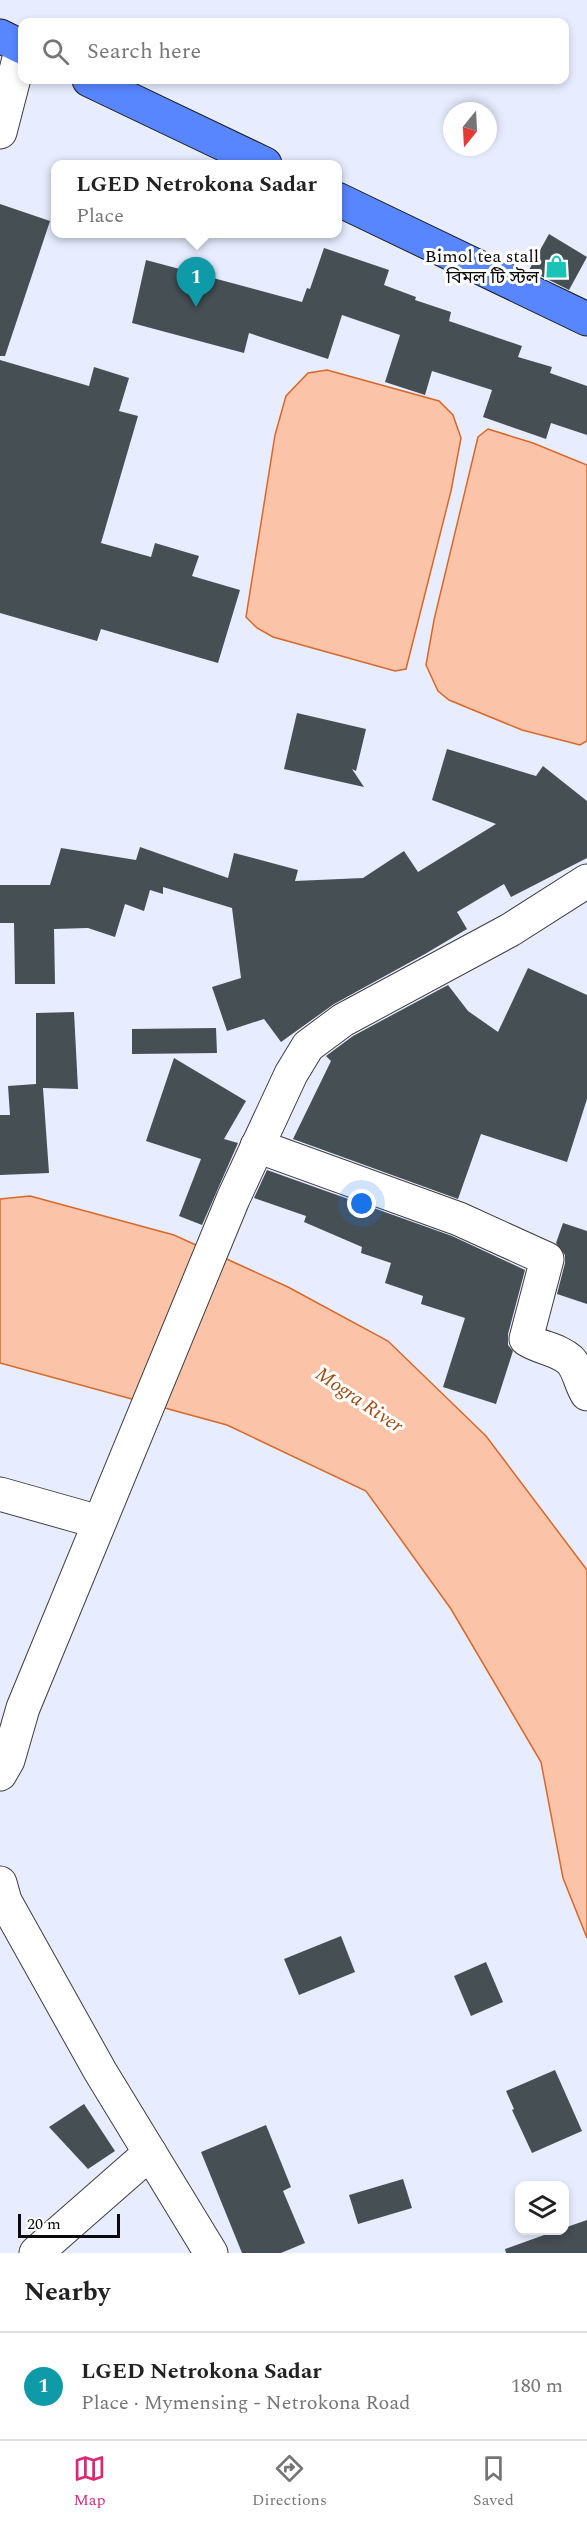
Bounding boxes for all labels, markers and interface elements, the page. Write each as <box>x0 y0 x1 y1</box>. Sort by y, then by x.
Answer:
search box <box>18 18 569 84</box>
icon: search <box>39 35 72 68</box>
text: Search here <box>87 35 201 68</box>
north arrow <box>443 102 497 156</box>
popup <box>51 160 342 238</box>
text: LGED Netrokona Sadar <box>76 168 317 201</box>
text: Place <box>76 201 124 231</box>
place label: Bimol tea stall বিমল টি স্টল <box>425 243 540 291</box>
shop icon: Bimol tea stall বিমল টি স্টল <box>544 253 570 279</box>
pin: 1 <box>176 258 216 307</box>
your location <box>347 1189 376 1218</box>
water label: Mogra River <box>309 1359 410 1441</box>
map controls <box>515 2181 569 2235</box>
button: layers <box>515 2181 569 2235</box>
scale bar <box>18 2211 120 2238</box>
text: 20 m <box>27 2212 61 2236</box>
text: Nearby <box>24 2272 110 2312</box>
text: LGED Netrokona Sadar <box>81 2355 322 2388</box>
text: 1 <box>38 2371 49 2401</box>
text: 180 m <box>511 2371 563 2401</box>
text: Place · Mymensing - Netrokona Road <box>81 2388 410 2418</box>
tab: Map <box>73 2452 106 2512</box>
tab: Directions <box>252 2452 327 2512</box>
tab: Saved <box>473 2452 514 2512</box>

